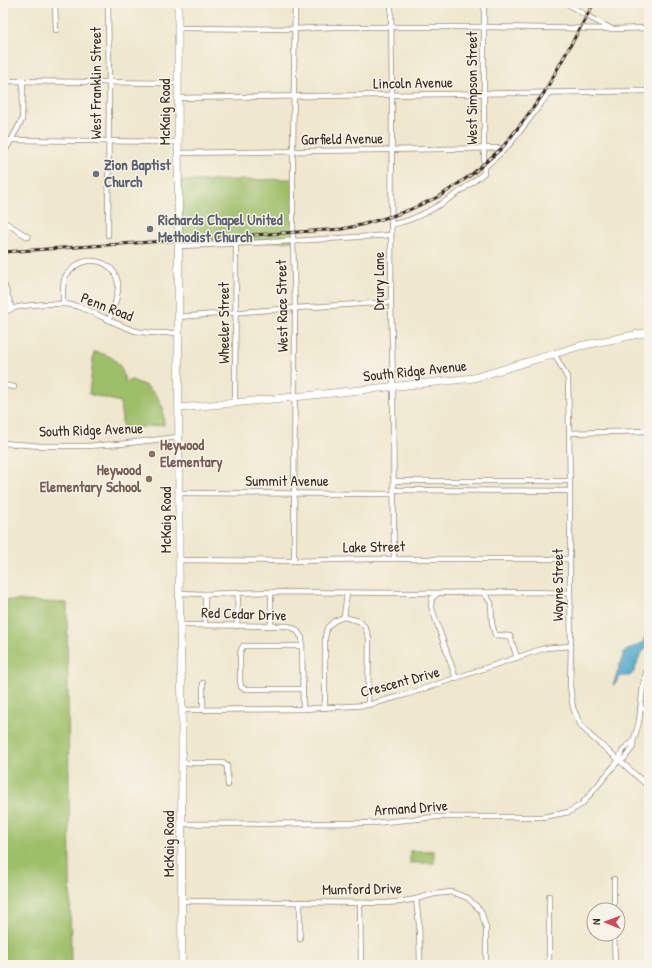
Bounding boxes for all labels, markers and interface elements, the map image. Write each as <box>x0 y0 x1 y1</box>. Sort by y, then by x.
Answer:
street label: West Franklin Street <box>85 26 106 139</box>
street label: West Simpson Street <box>461 30 482 145</box>
street label: Lincoln Avenue <box>373 71 453 94</box>
street label: McKaig Road <box>154 79 175 145</box>
street label: Garfield Avenue <box>301 127 383 150</box>
place label: Zion Baptist Church <box>104 154 171 192</box>
marker: Zion Baptist Church <box>91 169 101 179</box>
place label: Richards Chapel United Methodist Church <box>158 209 283 247</box>
marker: Richards Chapel United Methodist Church <box>145 224 155 234</box>
street label: Drury Lane <box>368 252 389 310</box>
street label: West Race Street <box>270 259 293 352</box>
street label: Wheeler Street <box>213 281 234 364</box>
street label: Penn Road <box>78 287 137 326</box>
street label: South Ridge Avenue <box>362 355 468 386</box>
street label: South Ridge Avenue <box>39 417 143 442</box>
place label: Heywood Elementary <box>160 434 223 473</box>
marker: Heywood Elementary <box>147 449 157 459</box>
place label: Heywood Elementary School <box>40 459 142 498</box>
street label: Summit Avenue <box>245 470 329 491</box>
marker: Heywood Elementary School <box>144 474 154 484</box>
street label: McKaig Road <box>155 487 176 553</box>
street label: Lake Street <box>343 535 406 558</box>
street label: Wayne Street <box>547 548 568 621</box>
street label: Red Cedar Drive <box>201 602 287 625</box>
street label: Crescent Drive <box>358 661 442 702</box>
street label: Armand Drive <box>374 794 448 821</box>
street label: McKaig Road <box>158 811 179 877</box>
street label: Mumford Drive <box>322 877 402 900</box>
north arrow <box>586 902 626 942</box>
text: N <box>589 919 603 925</box>

